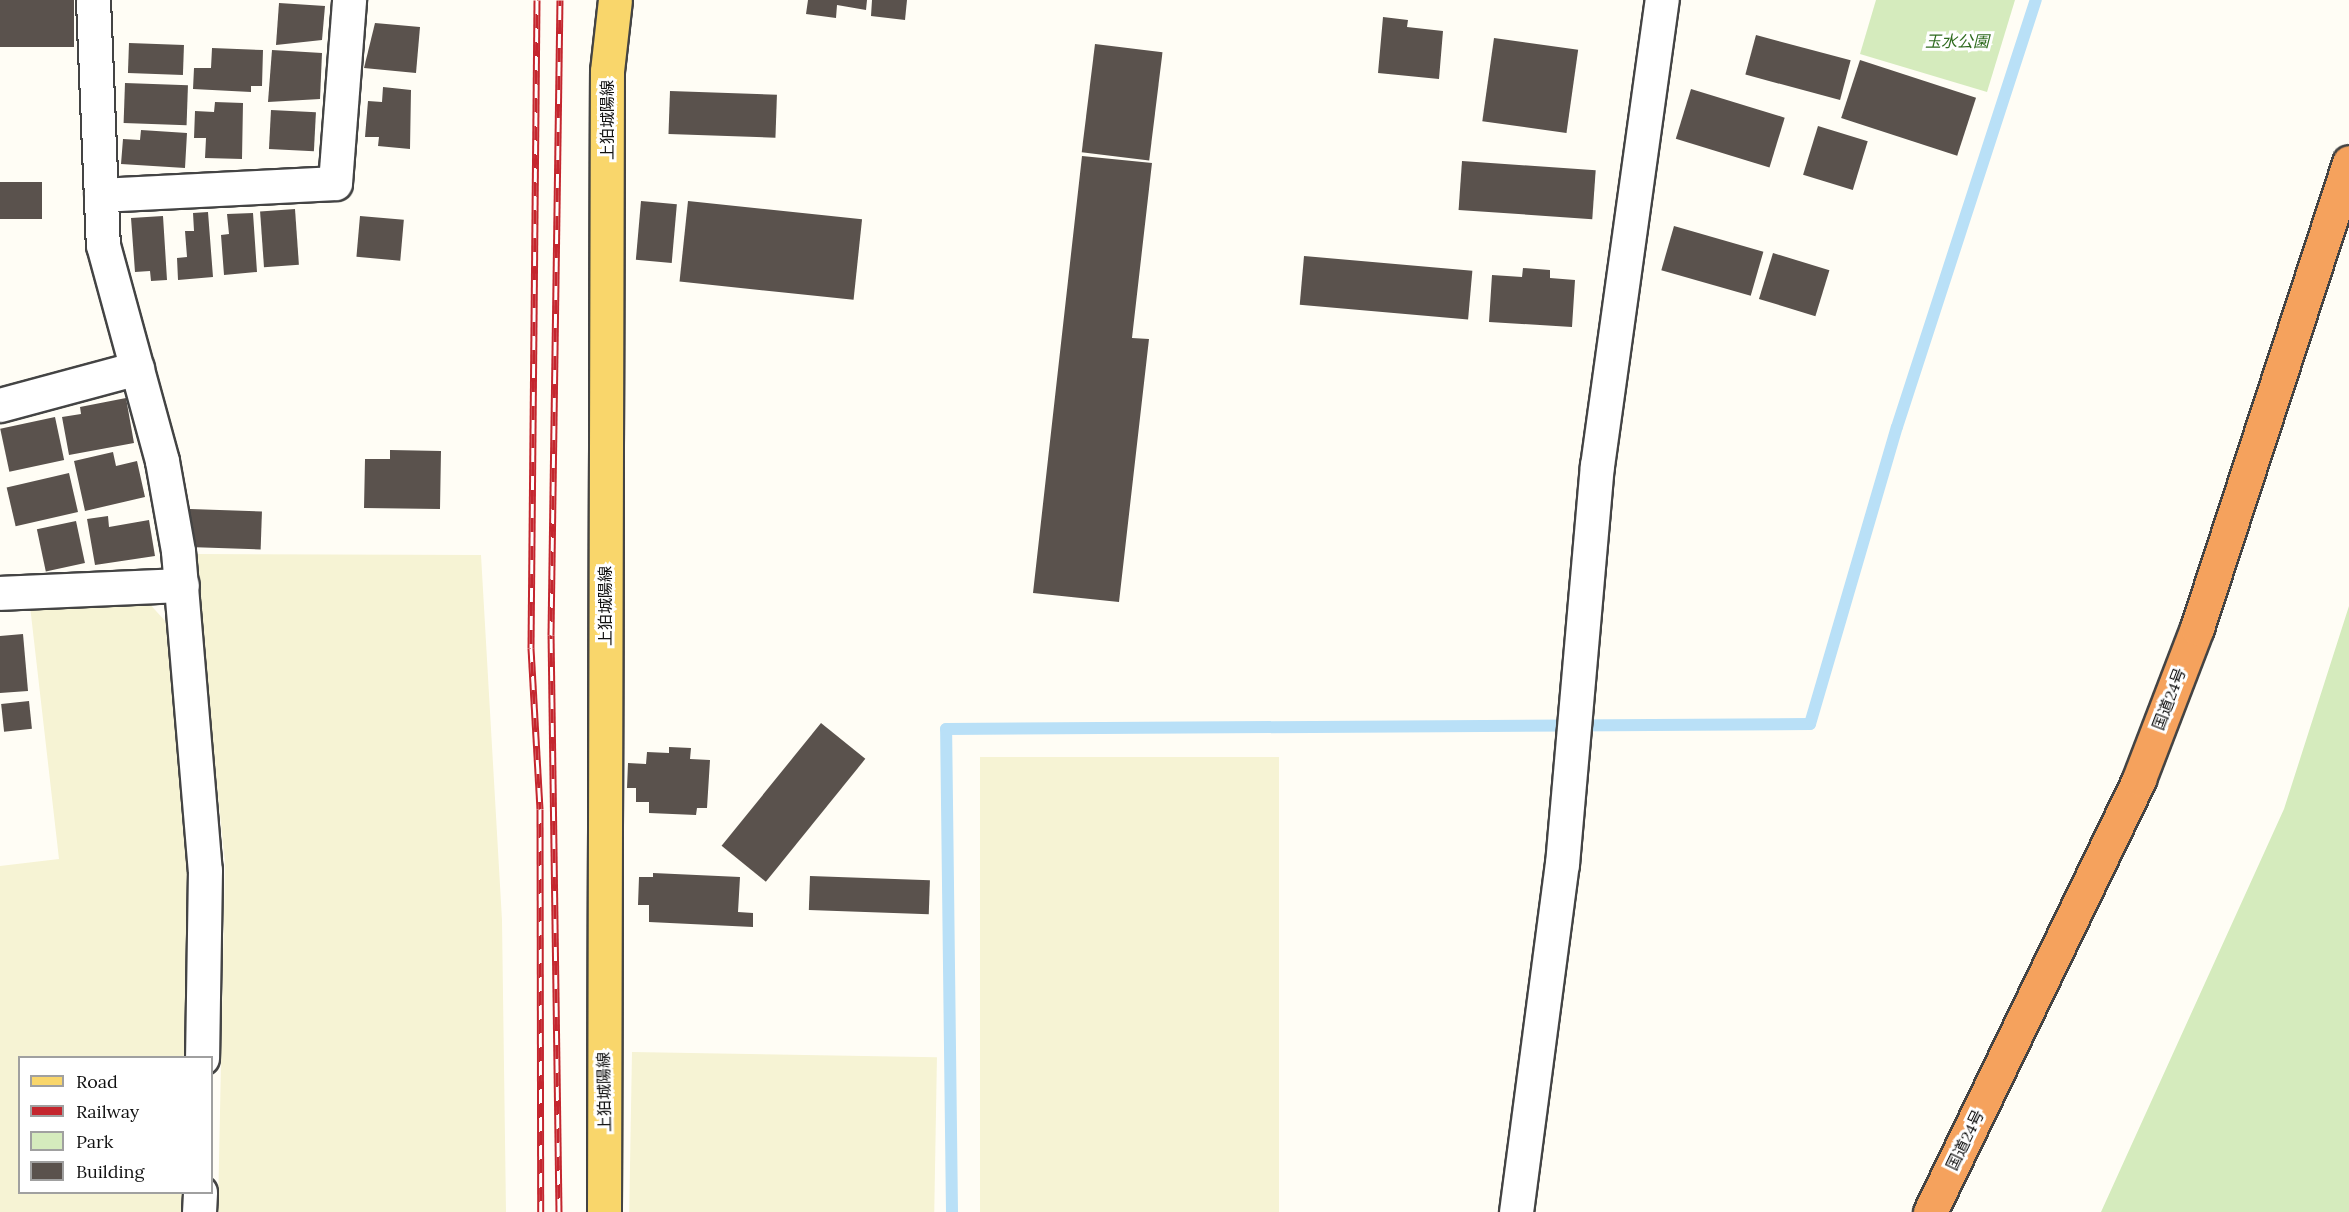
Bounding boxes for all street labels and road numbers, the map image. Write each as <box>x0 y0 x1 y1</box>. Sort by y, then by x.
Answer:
street label: 上狛城陽線 <box>597 80 617 160</box>
street label: 上狛城陽線 <box>595 566 615 646</box>
street label: 国道24号 <box>2148 665 2190 733</box>
street label: 上狛城陽線 <box>594 1052 614 1132</box>
street label: 国道24号 <box>1942 1107 1988 1173</box>

